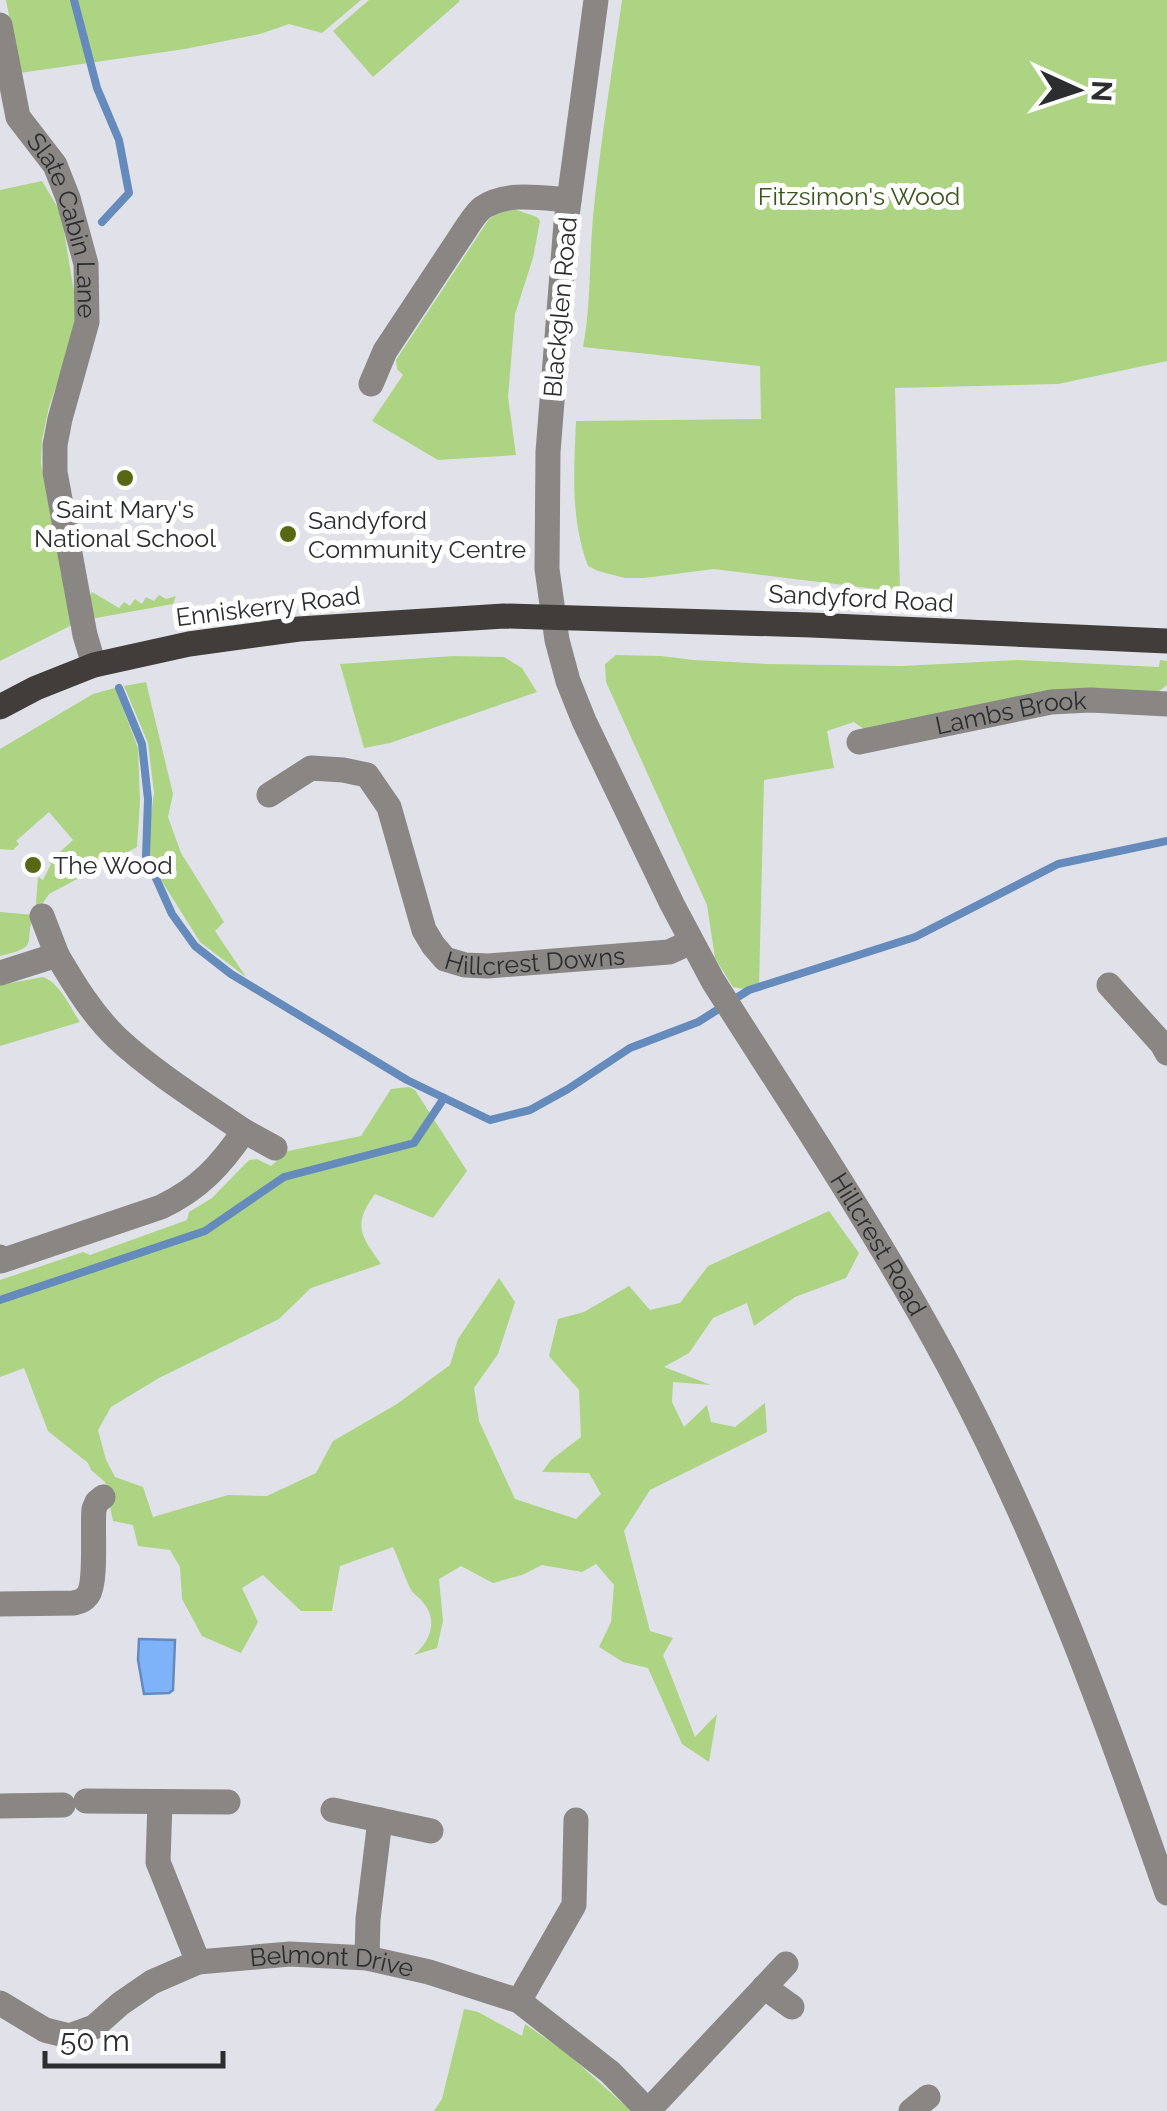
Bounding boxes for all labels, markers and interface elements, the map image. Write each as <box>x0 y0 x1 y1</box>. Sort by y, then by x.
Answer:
north arrow <box>1027 40 1127 140</box>
text: N <box>1084 80 1119 103</box>
street label: Slate Cabin Lane <box>21 127 102 318</box>
park label: Fitzsimon's Wood <box>758 181 960 211</box>
street label: Blackglen Road <box>537 215 583 399</box>
marker: Saint Mary's National School <box>114 467 136 489</box>
place label: Saint Mary's National School <box>34 494 216 553</box>
place label: Sandyford Community Centre <box>308 505 526 564</box>
marker: Sandyford Community Centre <box>277 523 299 545</box>
street label: Sandyford Road <box>768 578 954 618</box>
street label: Enniskerry Road <box>174 580 362 632</box>
street label: Lambs Brook <box>933 685 1088 741</box>
place label: The Wood <box>53 850 173 880</box>
marker: The Wood <box>22 854 44 876</box>
street label: Hillcrest Downs <box>441 940 626 981</box>
street label: Hillcrest Road <box>824 1167 933 1321</box>
street label: Belmont Drive <box>249 1939 417 1983</box>
scale bar <box>45 2006 222 2068</box>
text: 50 m <box>60 2023 130 2058</box>

